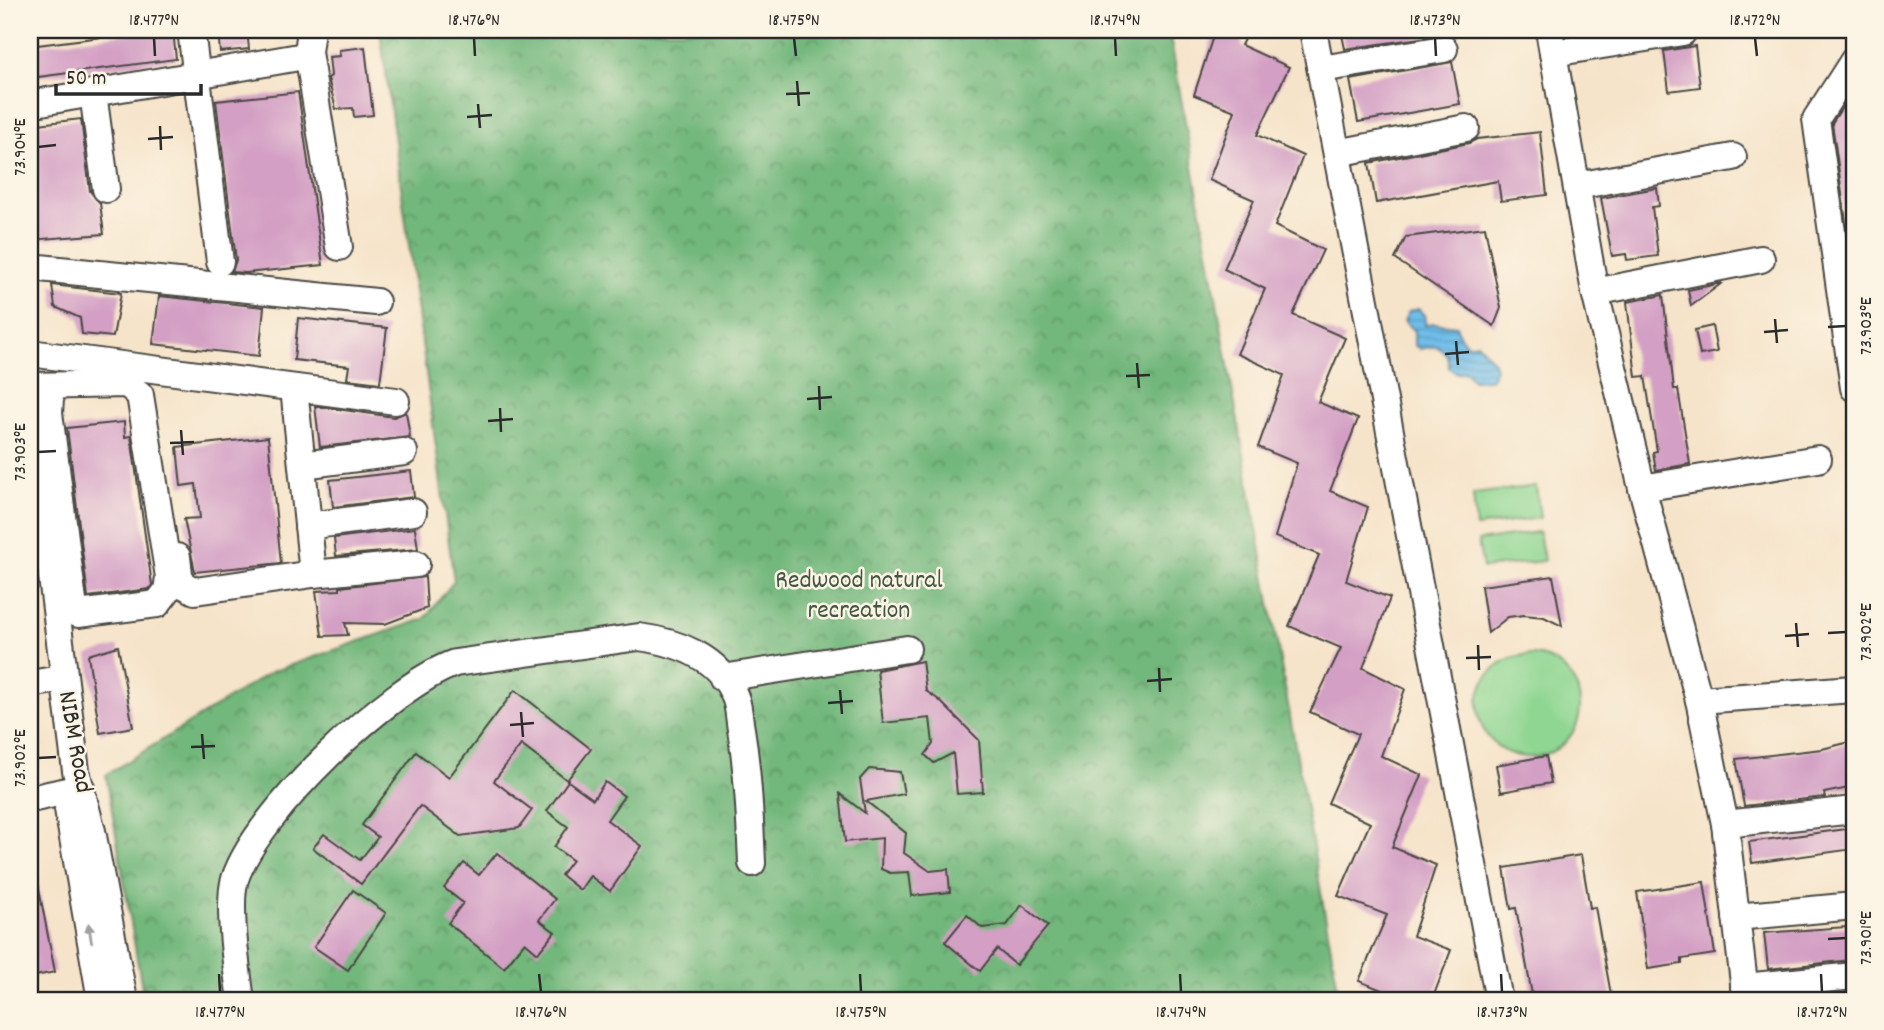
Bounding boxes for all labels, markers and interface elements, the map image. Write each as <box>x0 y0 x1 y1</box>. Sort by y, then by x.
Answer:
text: 18.477°N <box>129 9 179 34</box>
text: 18.476°N <box>448 9 500 34</box>
text: 18.475°N <box>768 9 820 34</box>
text: 18.474°N <box>1090 9 1140 34</box>
text: 18.473°N <box>1409 9 1461 34</box>
text: 18.472°N <box>1729 9 1781 34</box>
scale bar <box>56 52 201 96</box>
text: 50 m <box>66 65 106 95</box>
text: 73.904°E <box>9 118 34 176</box>
text: 73.903°E <box>1855 297 1880 355</box>
text: 73.903°E <box>9 423 34 481</box>
park label: Redwood natural recreation <box>775 563 943 630</box>
text: 73.902°E <box>1855 603 1880 661</box>
street label: NIBM Road <box>47 688 101 796</box>
text: 73.902°E <box>9 729 34 787</box>
text: 73.901°E <box>1855 911 1880 965</box>
one-way arrow <box>84 922 95 944</box>
text: 18.477°N <box>195 1001 245 1026</box>
text: 18.476°N <box>515 1001 567 1026</box>
text: 18.475°N <box>835 1001 887 1026</box>
text: 18.474°N <box>1156 1001 1206 1026</box>
text: 18.473°N <box>1476 1001 1528 1026</box>
text: 18.472°N <box>1796 1001 1848 1026</box>

